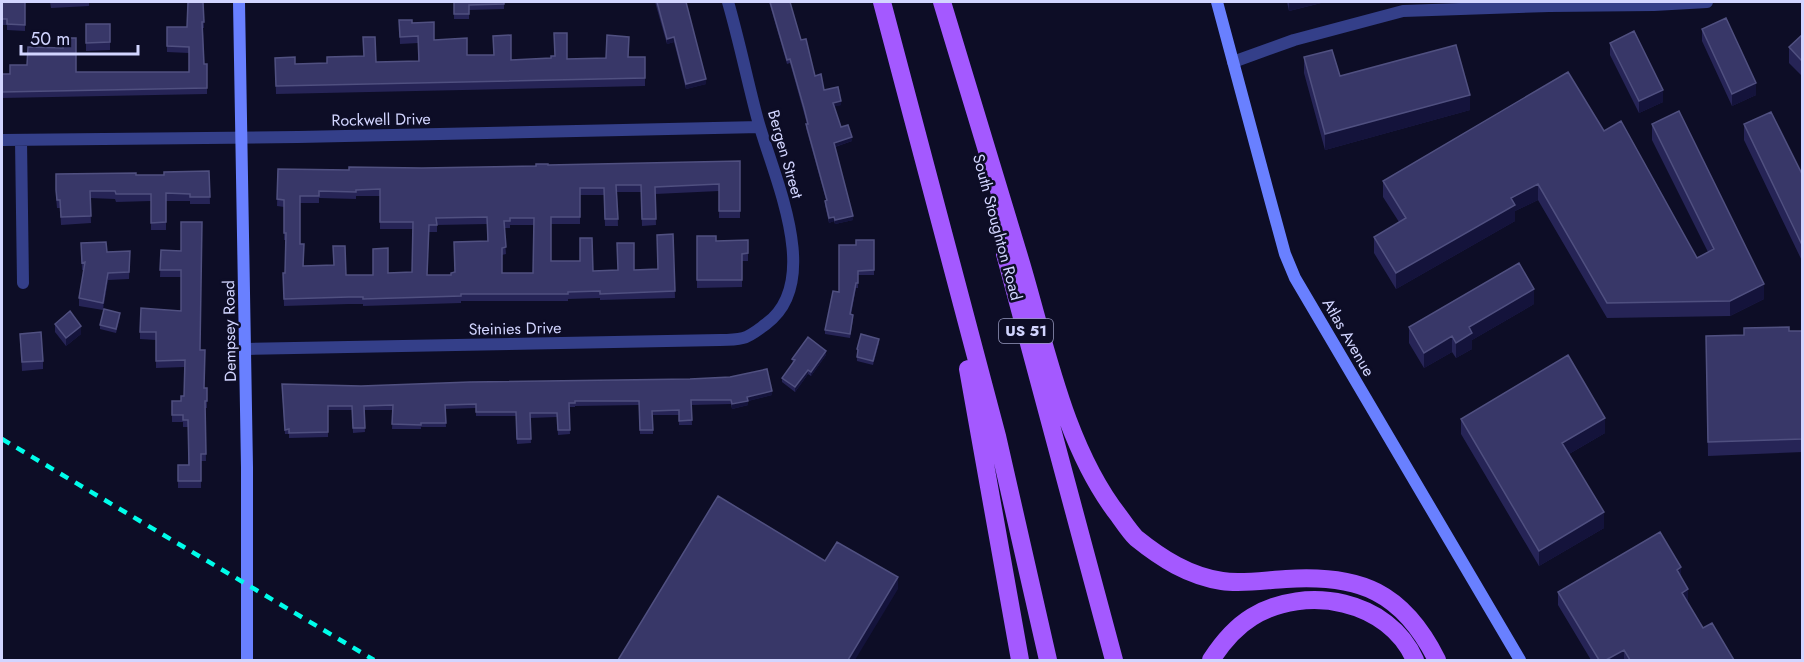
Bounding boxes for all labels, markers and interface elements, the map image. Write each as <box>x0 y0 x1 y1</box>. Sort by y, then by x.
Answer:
scale bar <box>21 18 138 56</box>
text: 50 m <box>30 26 70 52</box>
street label: Rockwell Drive <box>331 107 431 132</box>
street label: Bergen Street <box>762 107 809 201</box>
street label: South Stoughton Road <box>967 151 1028 303</box>
street label: Dempsey Road <box>217 280 242 382</box>
street label: Atlas Avenue <box>1317 294 1380 381</box>
street label: Steinies Drive <box>469 316 562 341</box>
road number: US 51 <box>999 319 1053 343</box>

